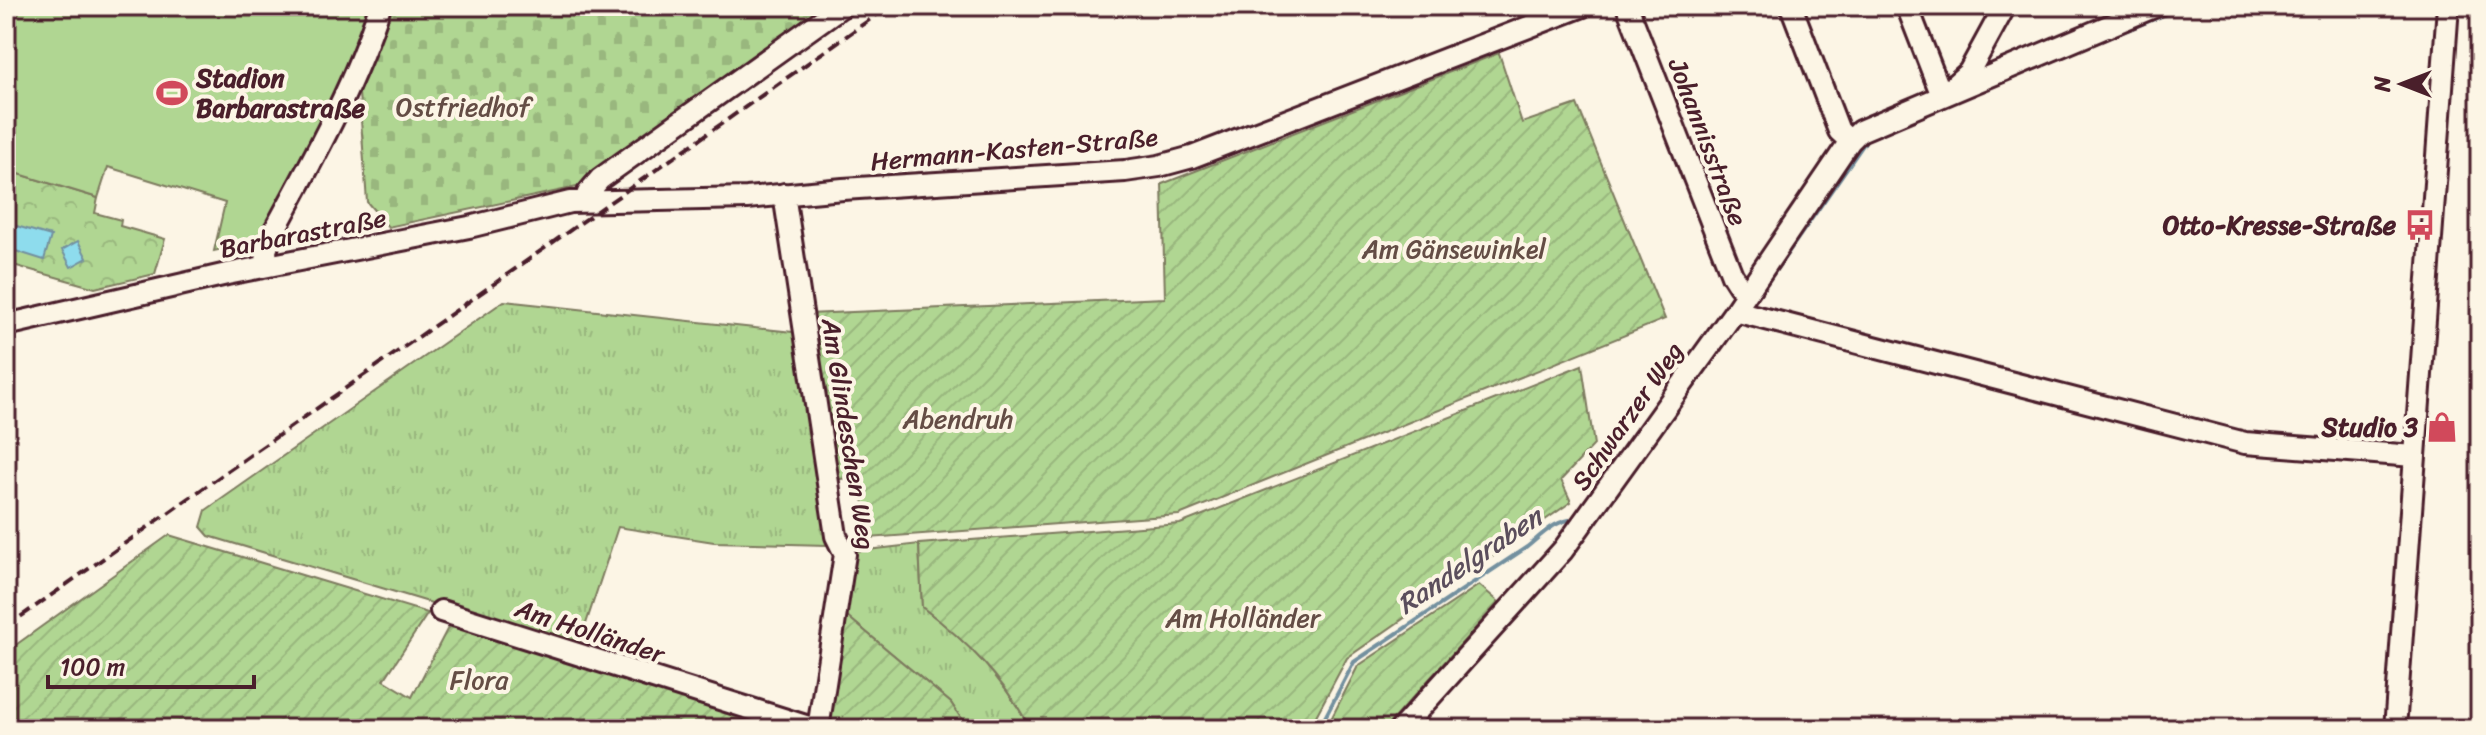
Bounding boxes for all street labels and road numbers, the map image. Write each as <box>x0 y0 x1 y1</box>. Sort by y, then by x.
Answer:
street label: Johannisstraße <box>1654 50 1761 233</box>
street label: Hermann-Kasten-Straße <box>868 113 1160 184</box>
street label: Barbarastraße <box>216 194 390 272</box>
street label: Am Glindeschen Weg <box>808 314 890 553</box>
street label: Schwarzer Weg <box>1558 332 1696 500</box>
street label: Am Holländer <box>508 585 672 677</box>

